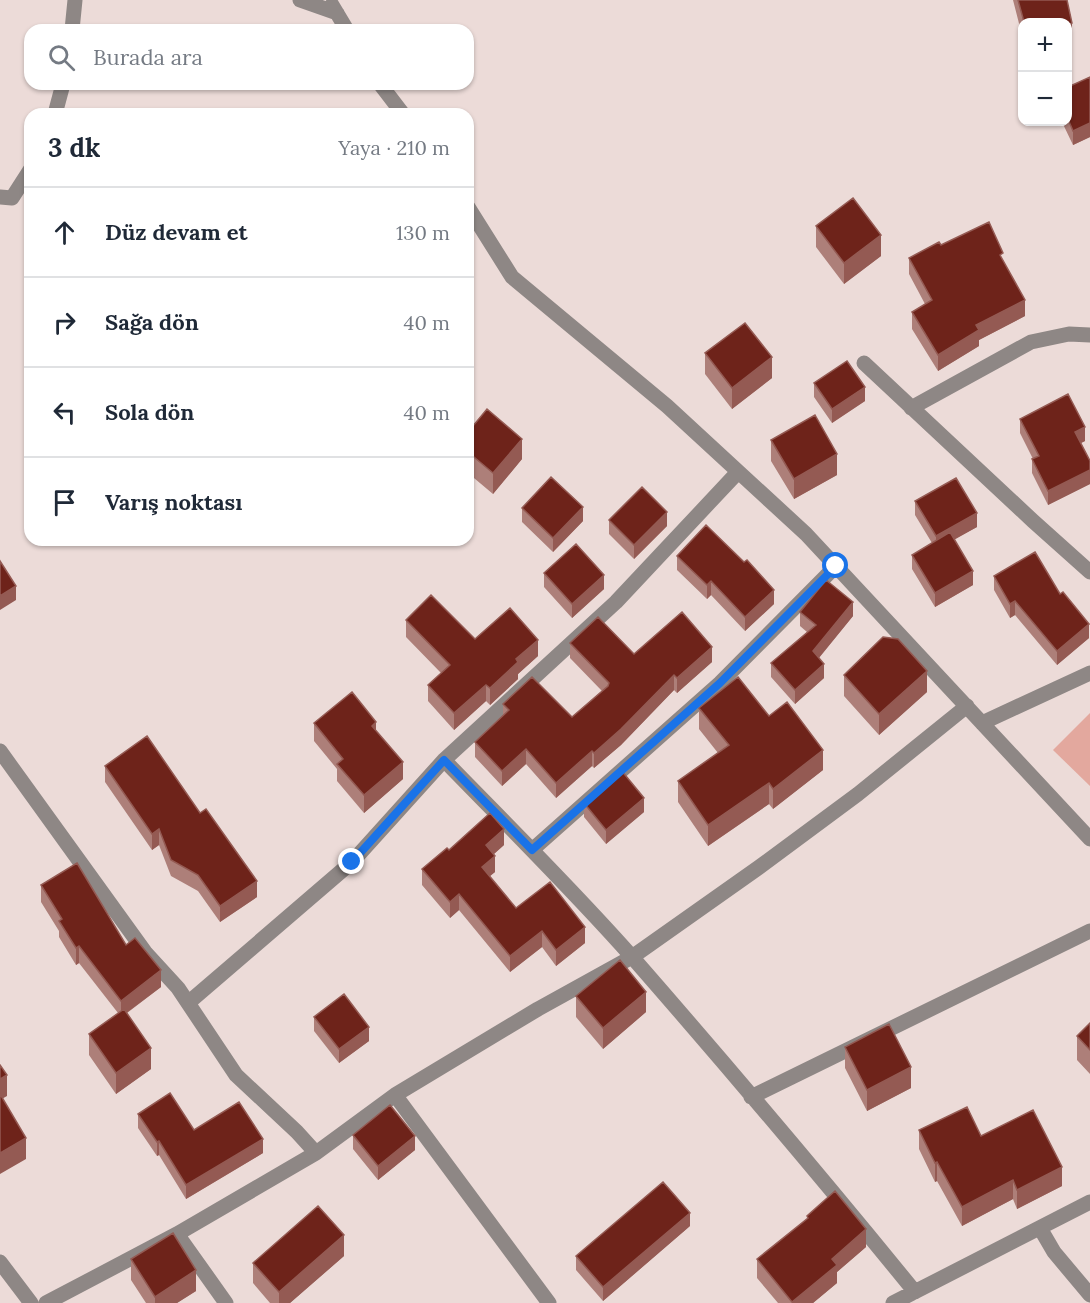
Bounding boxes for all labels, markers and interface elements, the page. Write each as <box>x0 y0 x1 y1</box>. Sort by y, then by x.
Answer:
map controls <box>1018 18 1072 126</box>
button: + <box>1018 18 1072 72</box>
search box <box>24 24 474 90</box>
icon: search <box>45 41 78 74</box>
text: Burada ara <box>93 43 203 71</box>
button: − <box>1018 72 1072 126</box>
text: 3 dk <box>48 131 100 164</box>
text: Yaya · 210 m <box>338 135 450 160</box>
icon: ahead <box>48 216 81 249</box>
text: Düz devam et <box>105 218 248 246</box>
text: 130 m <box>396 220 450 245</box>
icon: right <box>48 306 81 339</box>
text: Sağa dön <box>105 308 199 336</box>
text: 40 m <box>404 310 450 335</box>
icon: left <box>48 396 81 429</box>
text: Sola dön <box>105 398 194 426</box>
text: 40 m <box>404 400 450 425</box>
icon: arrive <box>48 486 81 519</box>
text: Varış noktası <box>105 488 242 516</box>
route start <box>822 552 848 578</box>
route end <box>338 848 364 874</box>

